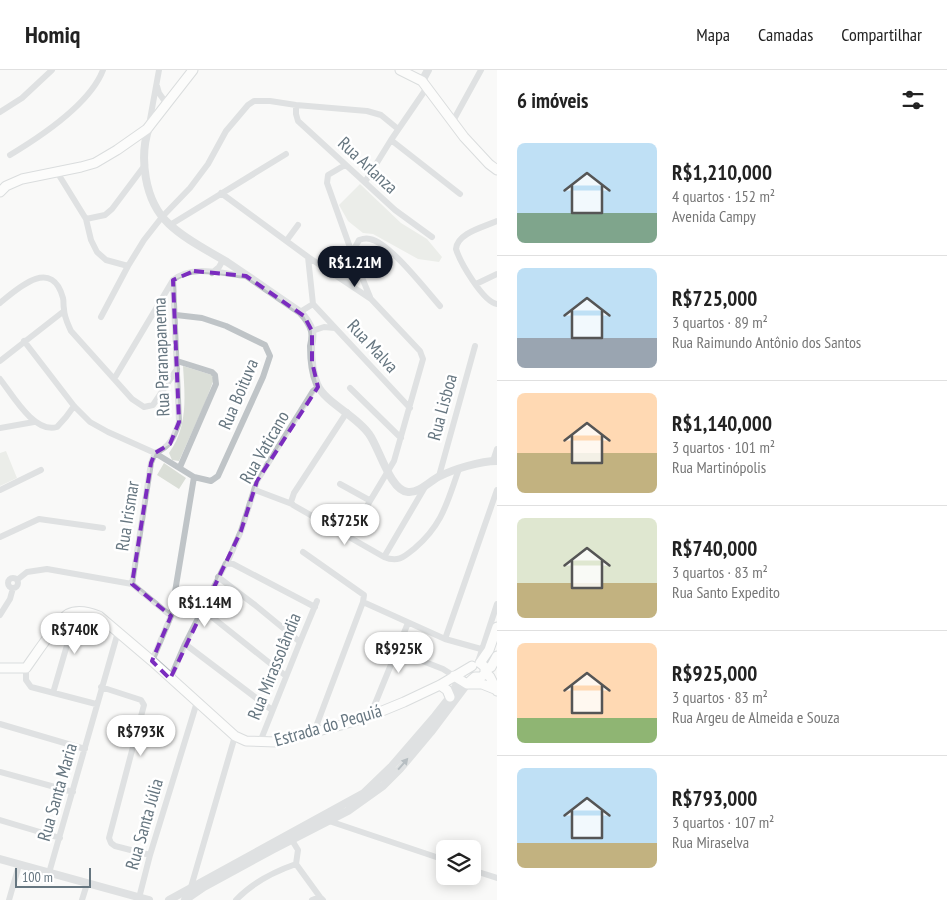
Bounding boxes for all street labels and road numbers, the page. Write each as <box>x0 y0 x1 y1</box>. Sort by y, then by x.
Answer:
street label: Rua Arlanza <box>333 132 403 198</box>
street label: Rua Paranapanema <box>147 297 175 417</box>
street label: Rua Malva <box>343 315 403 377</box>
street label: Rua Boituva <box>213 355 263 433</box>
street label: Rua Lisboa <box>422 371 462 443</box>
street label: Rua Vaticano <box>234 406 294 487</box>
street label: Rua Irismar <box>110 479 144 553</box>
street label: Rua Mirassolândia <box>242 609 306 723</box>
street label: Estrada do Pequiá <box>272 699 384 751</box>
street label: Rua Santa Maria <box>32 740 82 844</box>
street label: Rua Santa Júlia <box>120 776 168 872</box>

